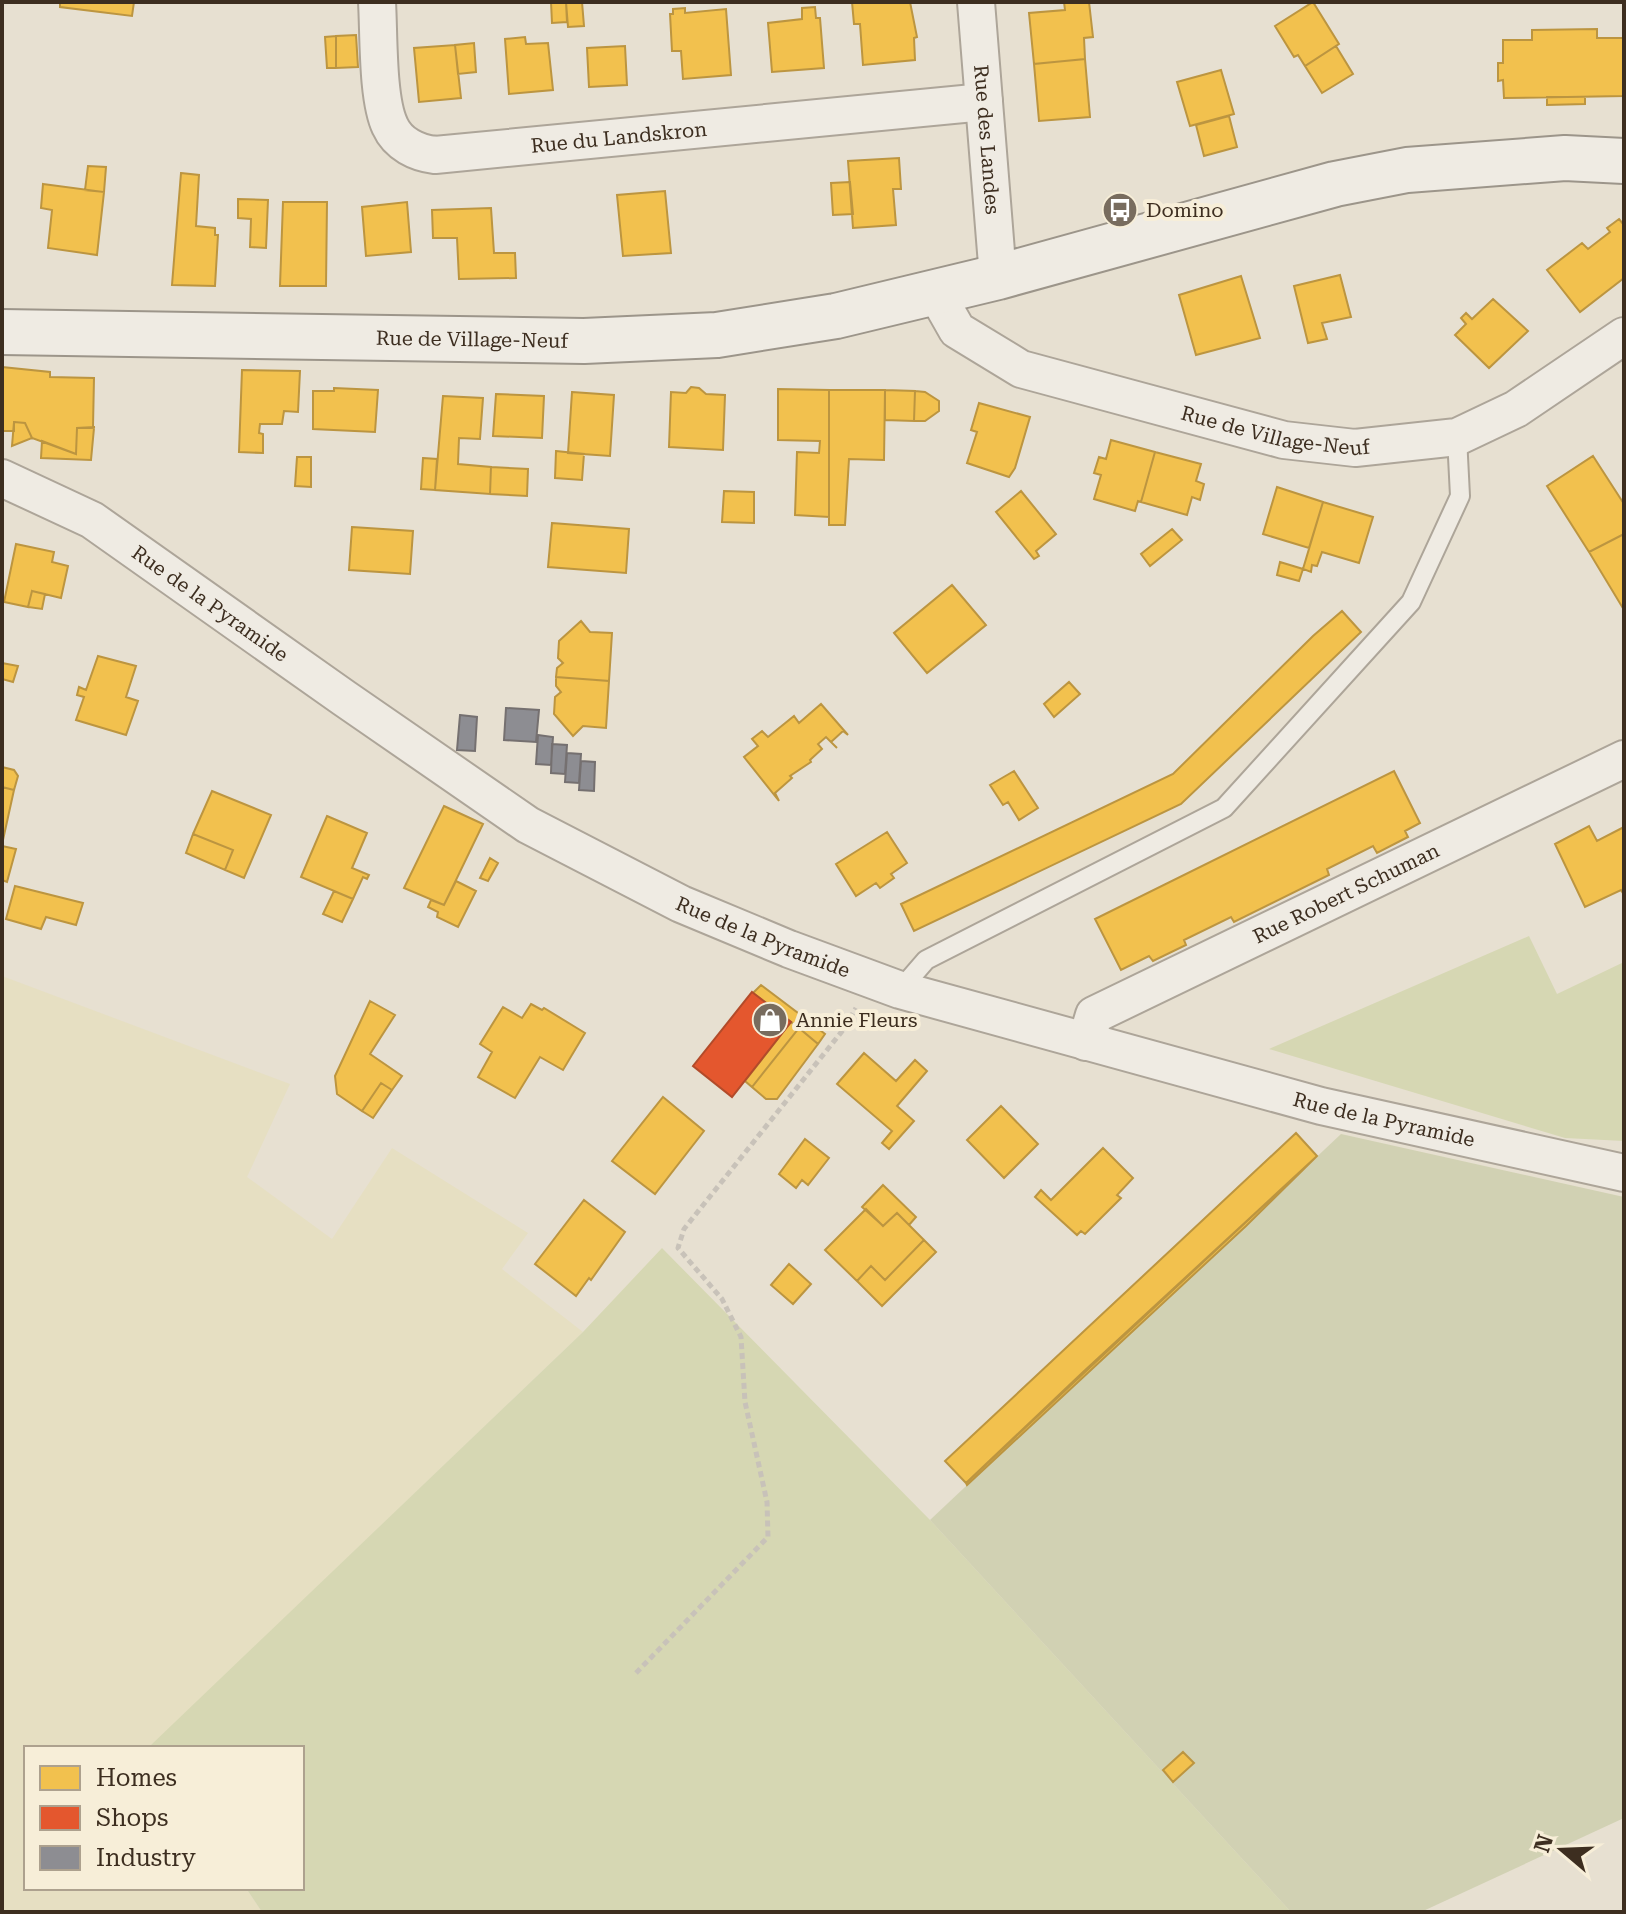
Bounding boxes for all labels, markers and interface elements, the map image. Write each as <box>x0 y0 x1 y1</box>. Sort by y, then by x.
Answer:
street label: Rue des Landes <box>969 64 1005 215</box>
street label: Rue du Landskron <box>530 117 708 158</box>
bus stop icon: Domino <box>1101 191 1139 229</box>
place label: Domino <box>1146 198 1224 222</box>
street label: Rue de Village-Neuf <box>376 326 569 353</box>
street label: Rue de Village-Neuf <box>1179 401 1372 461</box>
street label: Rue de la Pyramide <box>128 540 293 667</box>
street label: Rue Robert Schuman <box>1249 838 1443 948</box>
street label: Rue de la Pyramide <box>672 891 853 982</box>
shop icon: Annie Fleurs <box>751 1001 789 1039</box>
place label: Annie Fleurs <box>796 1008 918 1032</box>
street label: Rue de la Pyramide <box>1290 1087 1477 1152</box>
legend <box>24 1746 304 1890</box>
text: Homes <box>96 1764 177 1792</box>
text: Shops <box>96 1804 168 1832</box>
north arrow <box>1522 1810 1602 1890</box>
text: N <box>1529 1832 1558 1856</box>
text: Industry <box>96 1844 197 1872</box>

